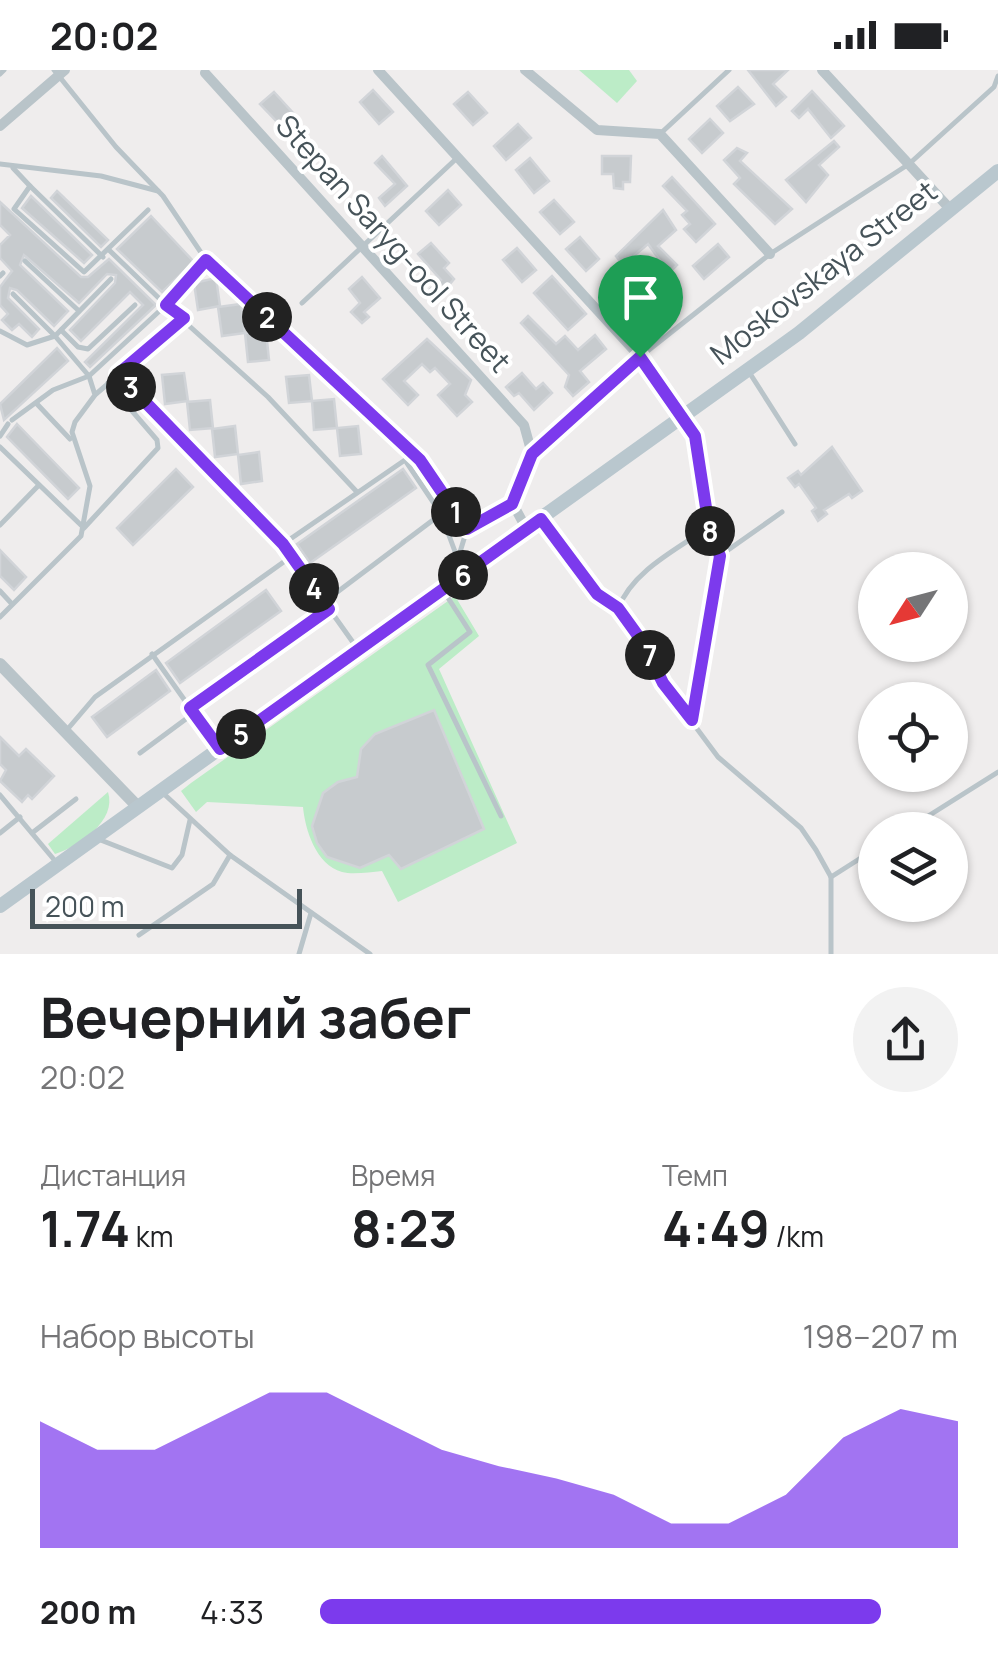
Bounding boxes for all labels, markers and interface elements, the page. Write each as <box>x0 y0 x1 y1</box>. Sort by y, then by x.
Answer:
text: 20:02 <box>50 9 158 61</box>
street label: Stepan Saryg-ool Street <box>267 105 521 381</box>
street label: Moskovskaya Street <box>701 170 945 373</box>
pin <box>598 255 683 358</box>
icon: arrive <box>613 270 668 325</box>
pin: 2 <box>242 292 292 342</box>
text: 2 <box>259 298 275 336</box>
pin: 3 <box>106 362 156 412</box>
text: 3 <box>123 368 139 406</box>
pin: 1 <box>431 487 481 537</box>
text: 1 <box>450 493 462 531</box>
pin: 8 <box>685 506 735 556</box>
text: 8 <box>701 512 719 550</box>
pin: 6 <box>438 550 488 600</box>
north arrow <box>858 552 968 662</box>
map controls <box>858 552 968 922</box>
text: 6 <box>454 556 472 594</box>
pin: 4 <box>289 563 339 613</box>
text: 4 <box>305 569 323 607</box>
pin: 7 <box>625 630 675 680</box>
text: 7 <box>643 636 657 674</box>
button: locate <box>858 682 968 792</box>
pin: 5 <box>216 709 266 759</box>
text: 5 <box>233 715 249 753</box>
button: layers <box>858 812 968 922</box>
scale bar <box>30 884 302 928</box>
text: 200 m <box>45 887 124 925</box>
text: Вечерний забег <box>40 979 471 1055</box>
button: share <box>853 987 958 1092</box>
text: 20:02 <box>40 1055 125 1099</box>
text: Дистанция <box>40 1156 186 1194</box>
text: Время <box>351 1156 436 1194</box>
text: Темп <box>662 1156 728 1194</box>
text: 1.74 <box>40 1194 130 1262</box>
text: 8:23 <box>351 1194 458 1262</box>
text: 4:49 <box>662 1194 770 1262</box>
text: km <box>130 1217 173 1255</box>
text: /km <box>770 1217 824 1255</box>
text: Набор высоты <box>40 1314 255 1358</box>
text: 198–207 m <box>802 1314 958 1358</box>
text: 200 m <box>40 1590 136 1634</box>
text: 4:33 <box>200 1590 264 1634</box>

